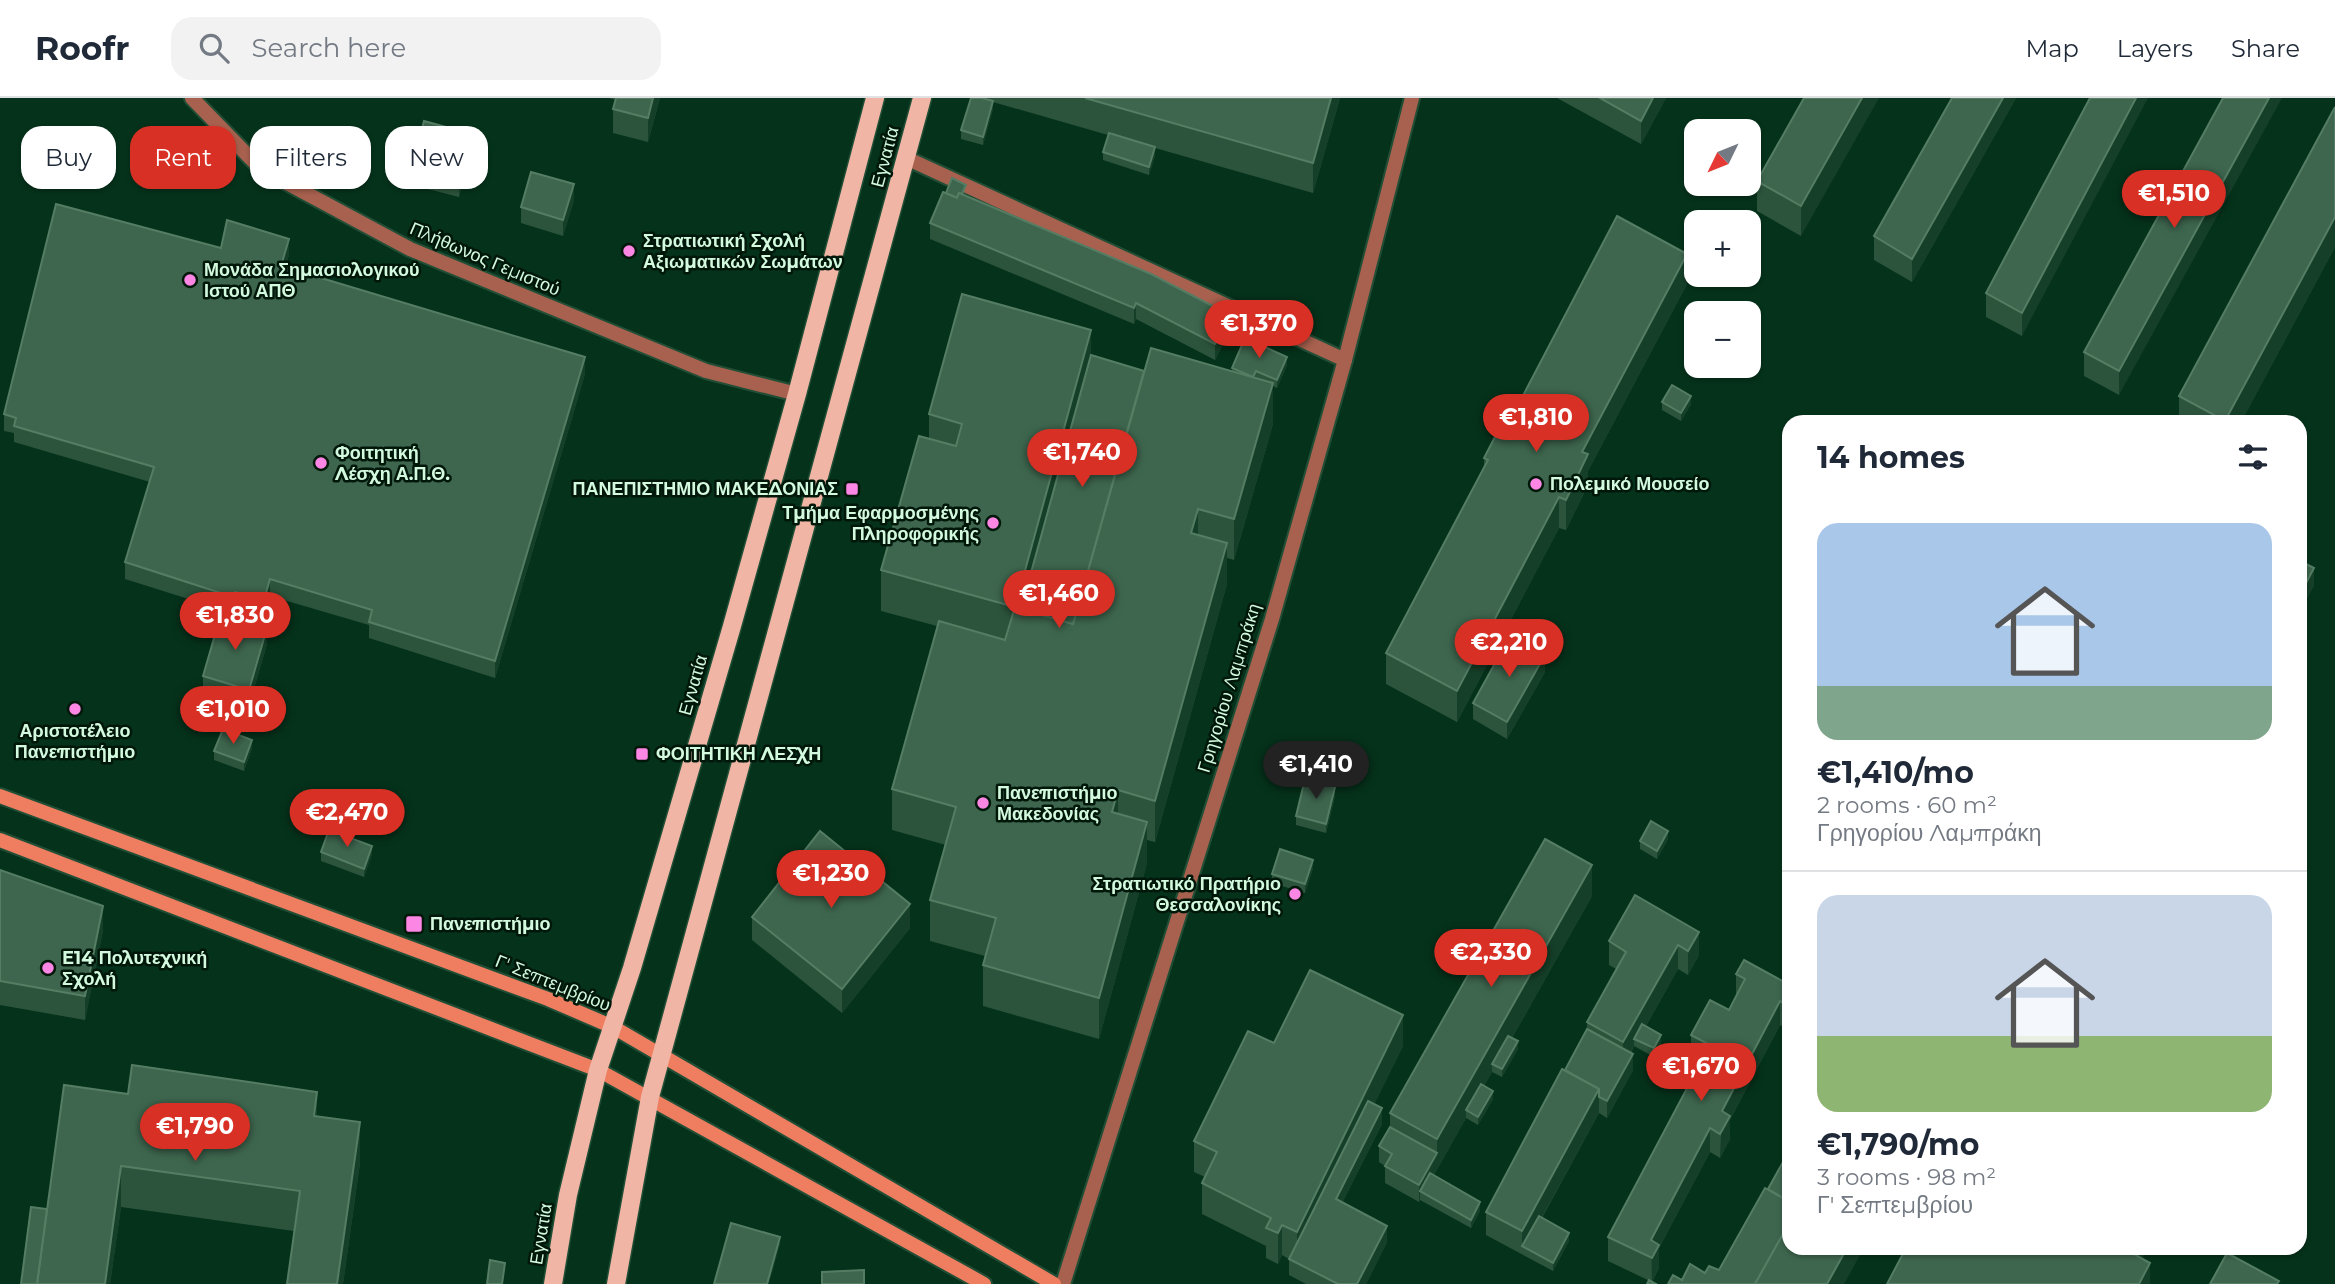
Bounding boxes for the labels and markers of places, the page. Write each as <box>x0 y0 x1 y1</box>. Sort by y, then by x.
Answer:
pin: €1,510 <box>2117 170 2231 230</box>
place label: Στρατιωτική Σχολή Αξιωματικών Σωμάτων <box>643 230 843 273</box>
marker: Στρατιωτική Σχολή Αξιωματικών Σωμάτων <box>621 243 637 259</box>
place label: Μονάδα Σημασιολογικού Ιστού ΑΠΘ <box>204 259 419 302</box>
marker: Μονάδα Σημασιολογικού Ιστού ΑΠΘ <box>182 272 198 288</box>
pin: €1,370 <box>1202 300 1316 360</box>
pin: €1,810 <box>1479 394 1593 454</box>
pin: €1,740 <box>1025 430 1139 489</box>
place label: Φοιτητική Λέσχη Α.Π.Θ. <box>334 442 450 485</box>
marker: Φοιτητική Λέσχη Α.Π.Θ. <box>313 455 329 471</box>
place label: Πολεμικό Μουσείο <box>1550 473 1710 495</box>
marker: Πολεμικό Μουσείο <box>1528 476 1544 492</box>
place label: ΠΑΝΕΠΙΣΤΗΜΙΟ ΜΑΚΕΔΟΝΙΑΣ <box>573 478 838 500</box>
marker: ΠΑΝΕΠΙΣΤΗΜΙΟ ΜΑΚΕΔΟΝΙΑΣ <box>844 481 860 497</box>
place label: Τμήμα Εφαρμοσμένης Πληροφορικής <box>782 502 979 545</box>
marker: Τμήμα Εφαρμοσμένης Πληροφορικής <box>985 515 1001 531</box>
pin: €1,460 <box>1002 570 1116 630</box>
pin: €1,830 <box>178 592 292 652</box>
pin: €2,210 <box>1452 620 1566 679</box>
pin: €1,010 <box>176 686 290 746</box>
marker: Αριστοτέλειο Πανεπιστήμιο <box>67 701 83 717</box>
place label: Αριστοτέλειο Πανεπιστήμιο <box>15 720 135 763</box>
pin: €1,410 <box>1259 742 1373 801</box>
place label: ΦΟΙΤΗΤΙΚΗ ΛΕΣΧΗ <box>656 743 821 765</box>
marker: ΦΟΙΤΗΤΙΚΗ ΛΕΣΧΗ <box>634 746 650 762</box>
place label: Πανεπιστήμιο Μακεδονίας <box>997 782 1117 825</box>
pin: €2,470 <box>290 790 404 849</box>
marker: Πανεπιστήμιο Μακεδονίας <box>975 795 991 811</box>
pin: €1,230 <box>774 850 888 910</box>
place label: Στρατιωτικό Πρατήριο Θεσσαλονίκης <box>1093 873 1281 916</box>
marker: Στρατιωτικό Πρατήριο Θεσσαλονίκης <box>1287 886 1303 902</box>
place label: Πανεπιστήμιο <box>430 913 550 935</box>
marker: Πανεπιστήμιο <box>404 914 424 934</box>
pin: €2,330 <box>1434 930 1548 989</box>
place label: E14 Πολυτεχνική Σχολή <box>62 947 207 990</box>
marker: E14 Πολυτεχνική Σχολή <box>40 960 56 976</box>
pin: €1,670 <box>1644 1044 1758 1103</box>
pin: €1,790 <box>138 1104 252 1163</box>

